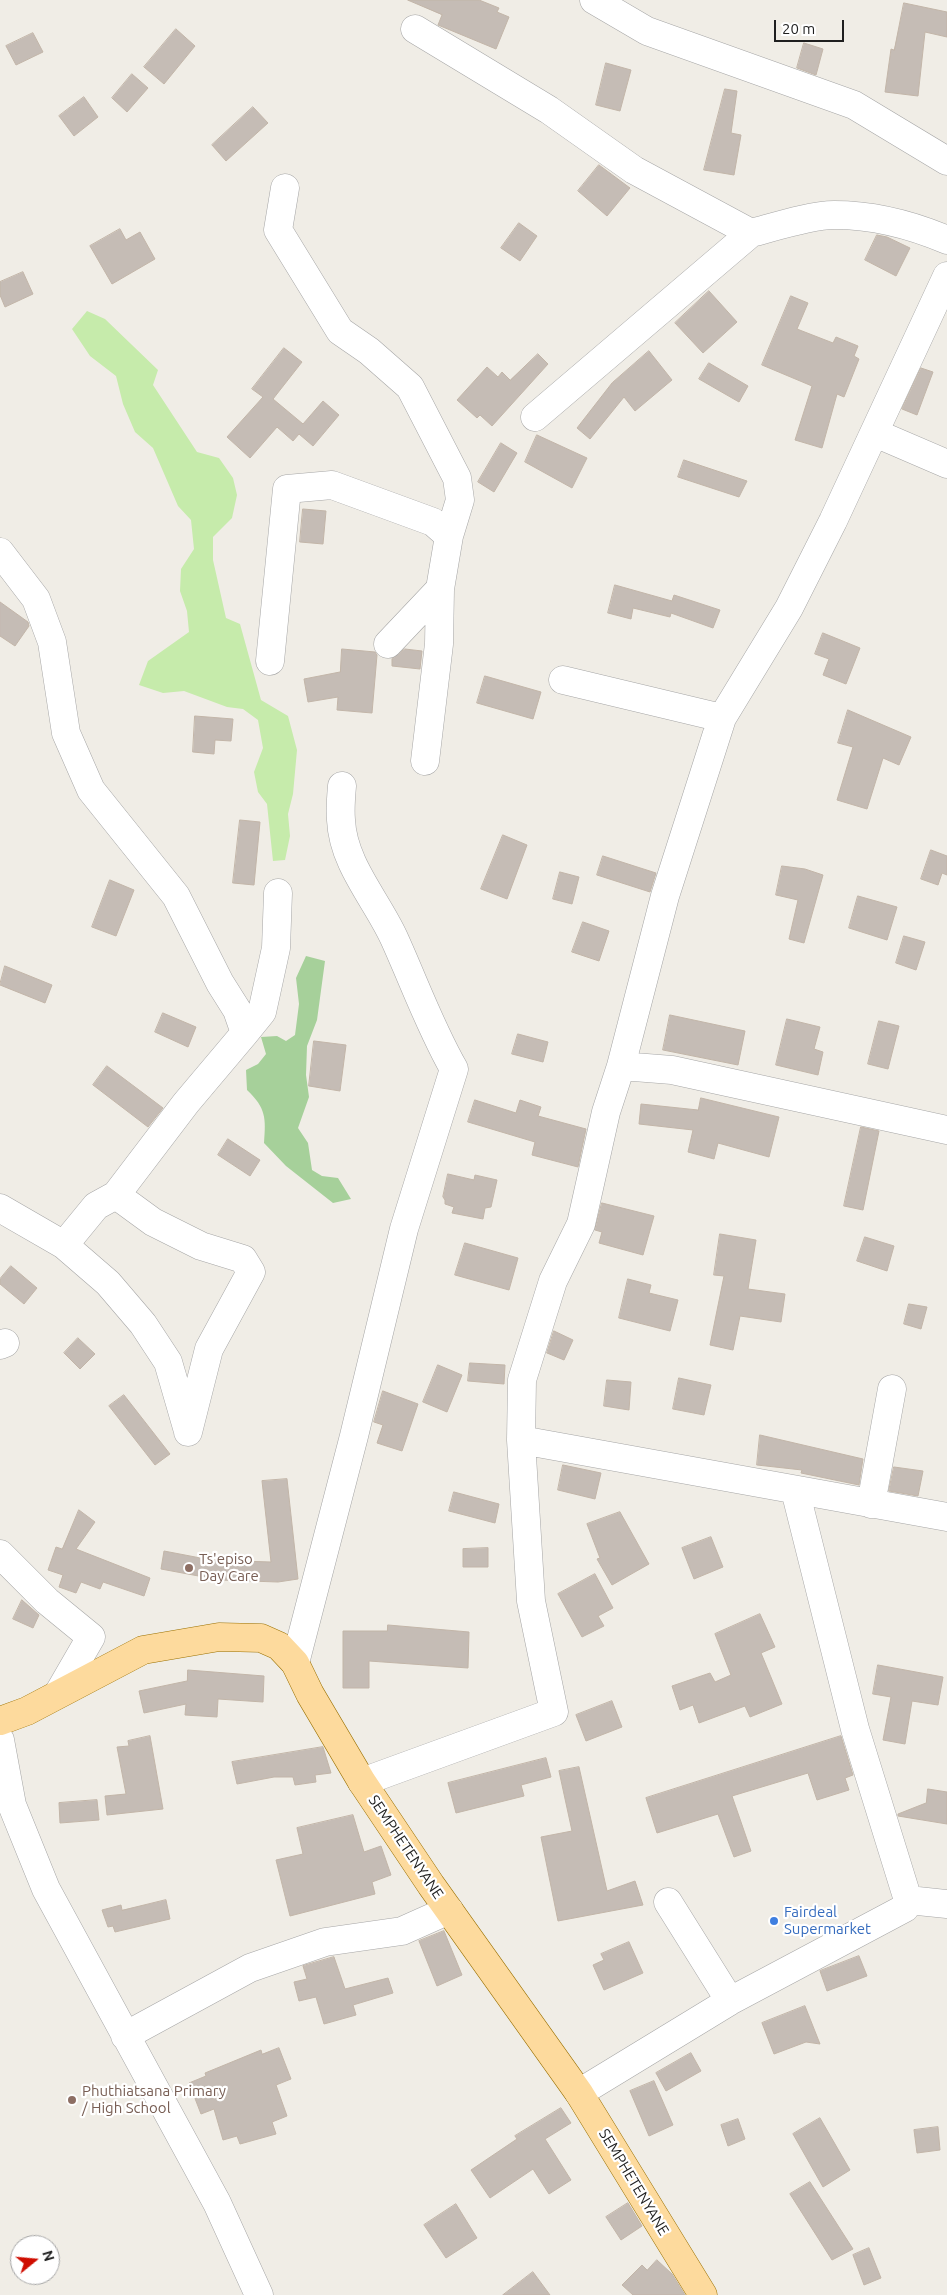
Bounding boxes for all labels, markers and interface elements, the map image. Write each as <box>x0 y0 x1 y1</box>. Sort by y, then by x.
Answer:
scale bar <box>777 10 847 42</box>
text: 20 m <box>782 20 815 37</box>
place label: Ts'episo Day Care <box>199 1550 259 1585</box>
marker: Ts'episo Day Care <box>183 1562 195 1574</box>
street label: SEMPHETENYANE <box>365 1792 447 1902</box>
place label: Fairdeal Supermarket <box>784 1903 871 1938</box>
marker: Fairdeal Supermarket <box>768 1915 780 1927</box>
place label: Phuthiatsana Primary / High School <box>82 2082 226 2117</box>
marker: Phuthiatsana Primary / High School <box>66 2094 78 2106</box>
street label: SEMPHETENYANE <box>595 2125 673 2239</box>
north arrow <box>10 2235 60 2285</box>
text: N <box>39 2249 58 2263</box>

